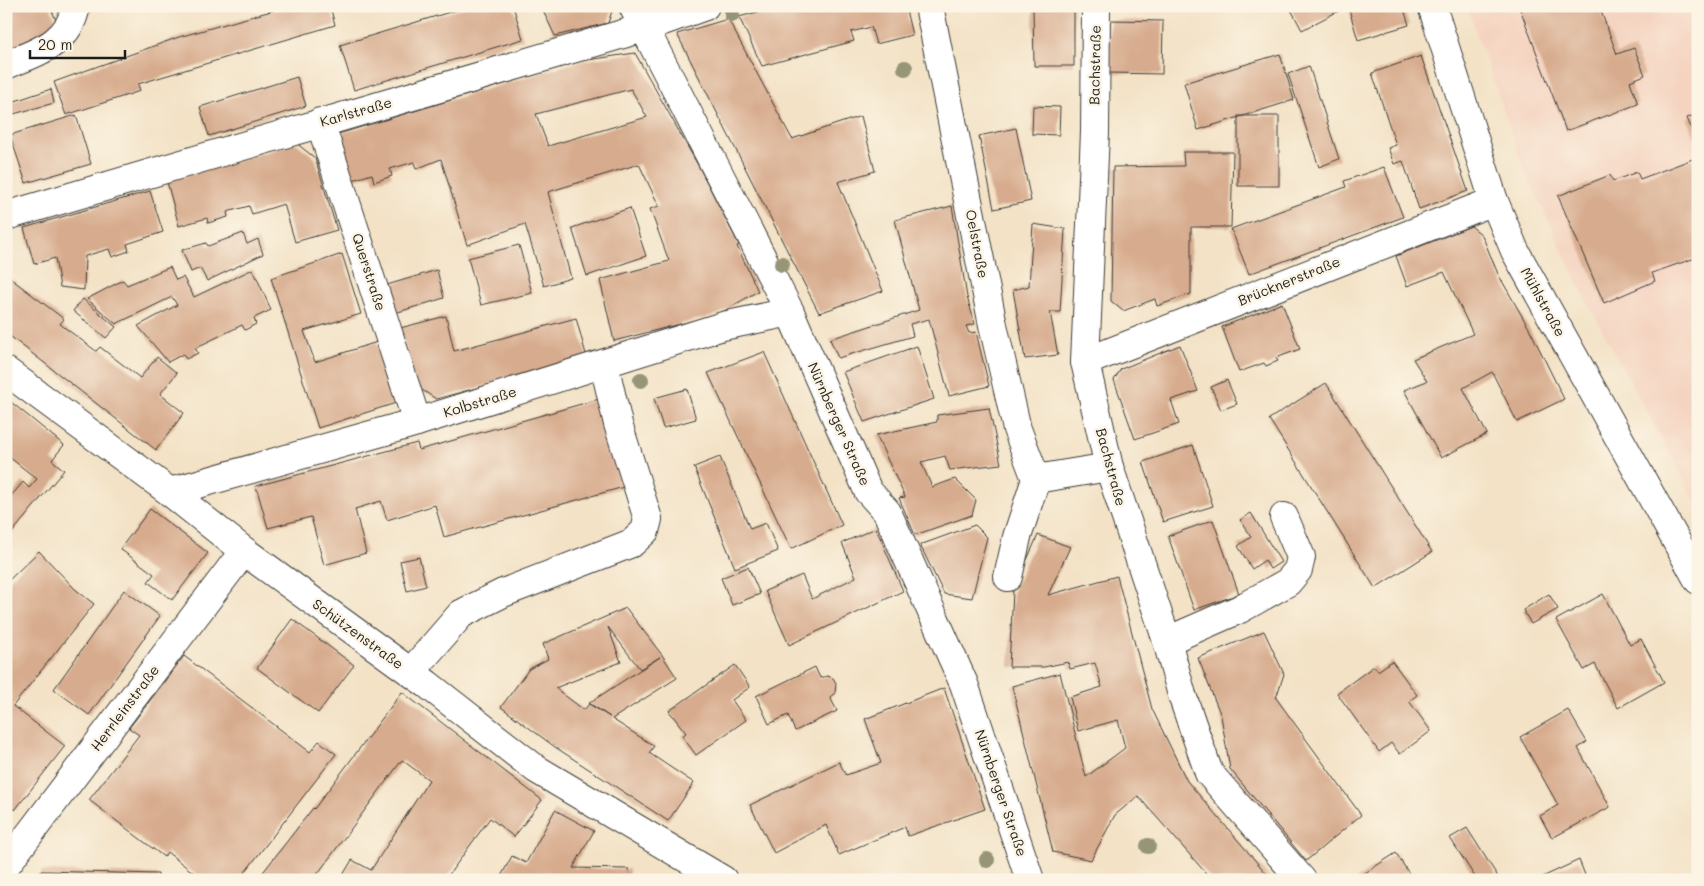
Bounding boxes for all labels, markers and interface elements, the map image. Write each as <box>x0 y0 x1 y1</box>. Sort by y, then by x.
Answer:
street label: Bachstraße <box>1084 25 1105 105</box>
scale bar <box>30 28 125 60</box>
text: 20 m <box>38 34 72 54</box>
street label: Karlstraße <box>318 92 394 131</box>
street label: Oelstraße <box>962 208 993 280</box>
street label: Querstraße <box>348 231 391 313</box>
street label: Brücknerstraße <box>1235 251 1343 310</box>
street label: Mühlstraße <box>1517 264 1570 340</box>
street label: Nürnberger Straße <box>804 359 875 488</box>
street label: Kolbstraße <box>441 381 519 422</box>
street label: Bachstraße <box>1092 426 1131 508</box>
street label: Schützenstraße <box>309 594 408 673</box>
street label: Herrleinstraße <box>86 661 163 755</box>
street label: Nürnberger Straße <box>971 727 1032 859</box>

